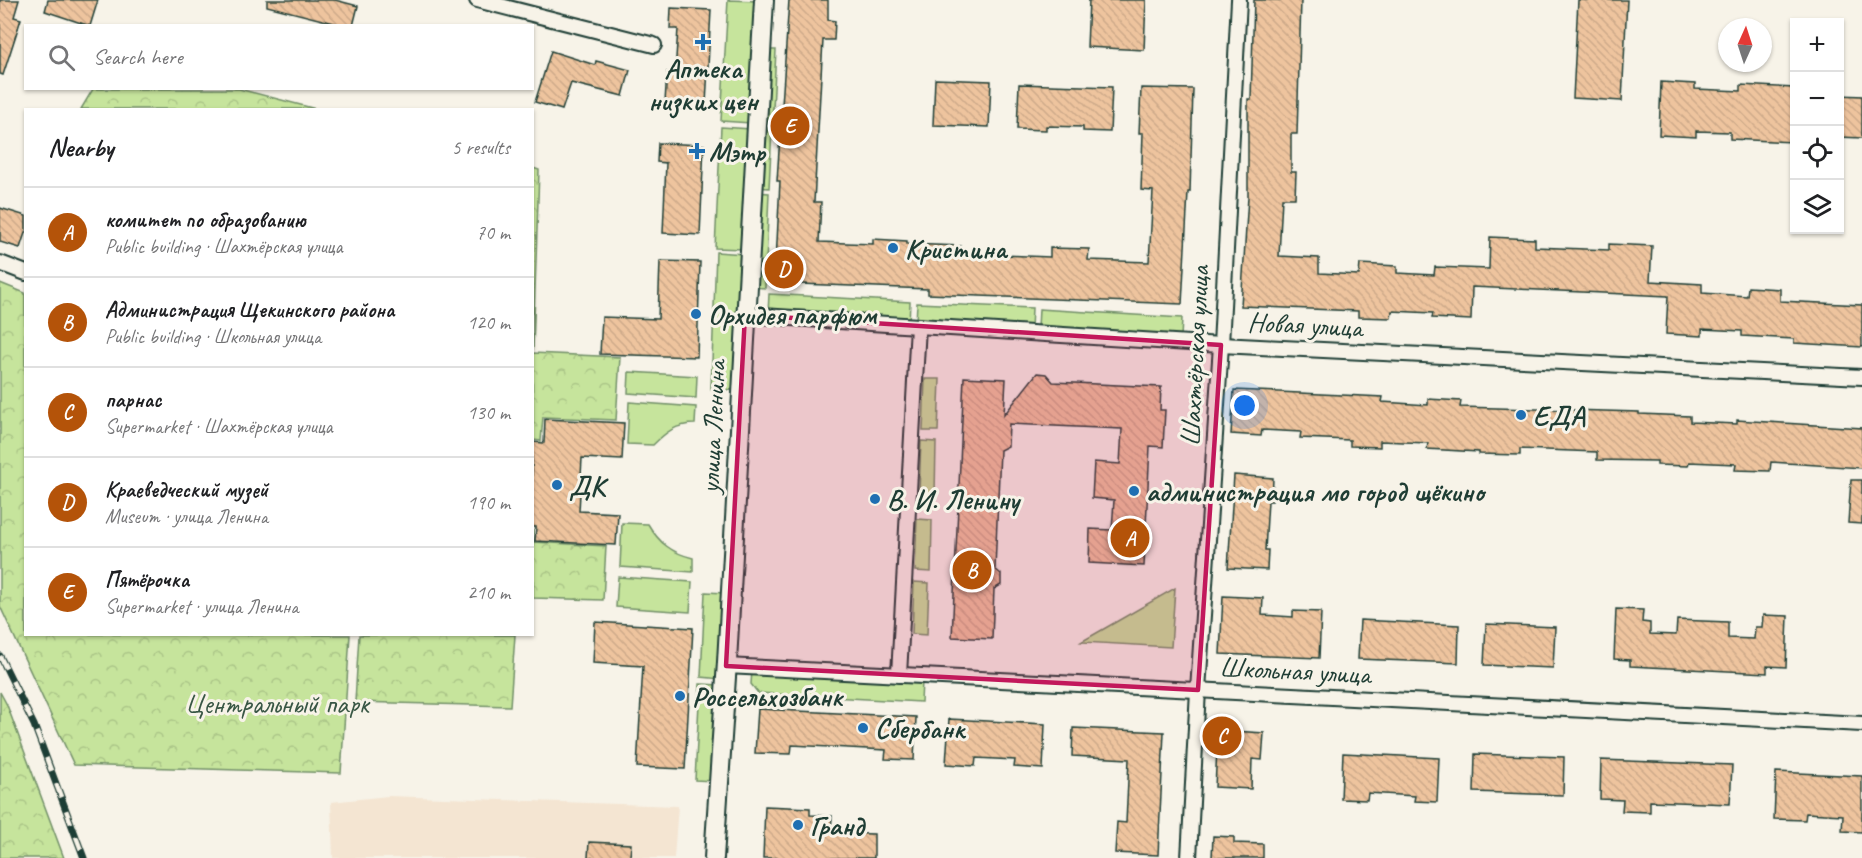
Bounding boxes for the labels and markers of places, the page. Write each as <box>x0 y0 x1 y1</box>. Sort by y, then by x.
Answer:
marker: Аптека низких цен <box>696 35 710 49</box>
place label: Аптека низких цен <box>648 51 760 119</box>
pin: E <box>770 104 810 148</box>
place label: Мэтр <box>709 134 766 169</box>
marker: Мэтр <box>690 144 704 158</box>
place label: Кристина <box>905 231 1009 266</box>
marker: Кристина <box>886 241 900 255</box>
pin: D <box>764 246 804 292</box>
place label: Орхидея парфюм <box>708 297 878 332</box>
marker: Орхидея парфюм <box>689 307 703 321</box>
place label: ЕДА <box>1533 398 1586 433</box>
marker: ЕДА <box>1514 408 1528 422</box>
place label: ДК <box>569 468 609 503</box>
place label: администрация мо город щёкино <box>1146 474 1487 509</box>
marker: ДК <box>550 478 564 492</box>
place label: В. И. Ленину <box>887 482 1022 517</box>
marker: администрация мо город щёкино <box>1127 484 1141 498</box>
marker: В. И. Ленину <box>868 492 882 506</box>
pin: A <box>1110 516 1150 560</box>
pin: B <box>952 548 992 592</box>
place label: Россельхозбанк <box>692 679 845 714</box>
marker: Россельхозбанк <box>673 689 687 703</box>
place label: Сбербанк <box>875 711 966 746</box>
pin: C <box>1202 714 1242 758</box>
marker: Сбербанк <box>856 721 870 735</box>
place label: Гранд <box>810 808 866 843</box>
marker: Гранд <box>791 818 805 832</box>

